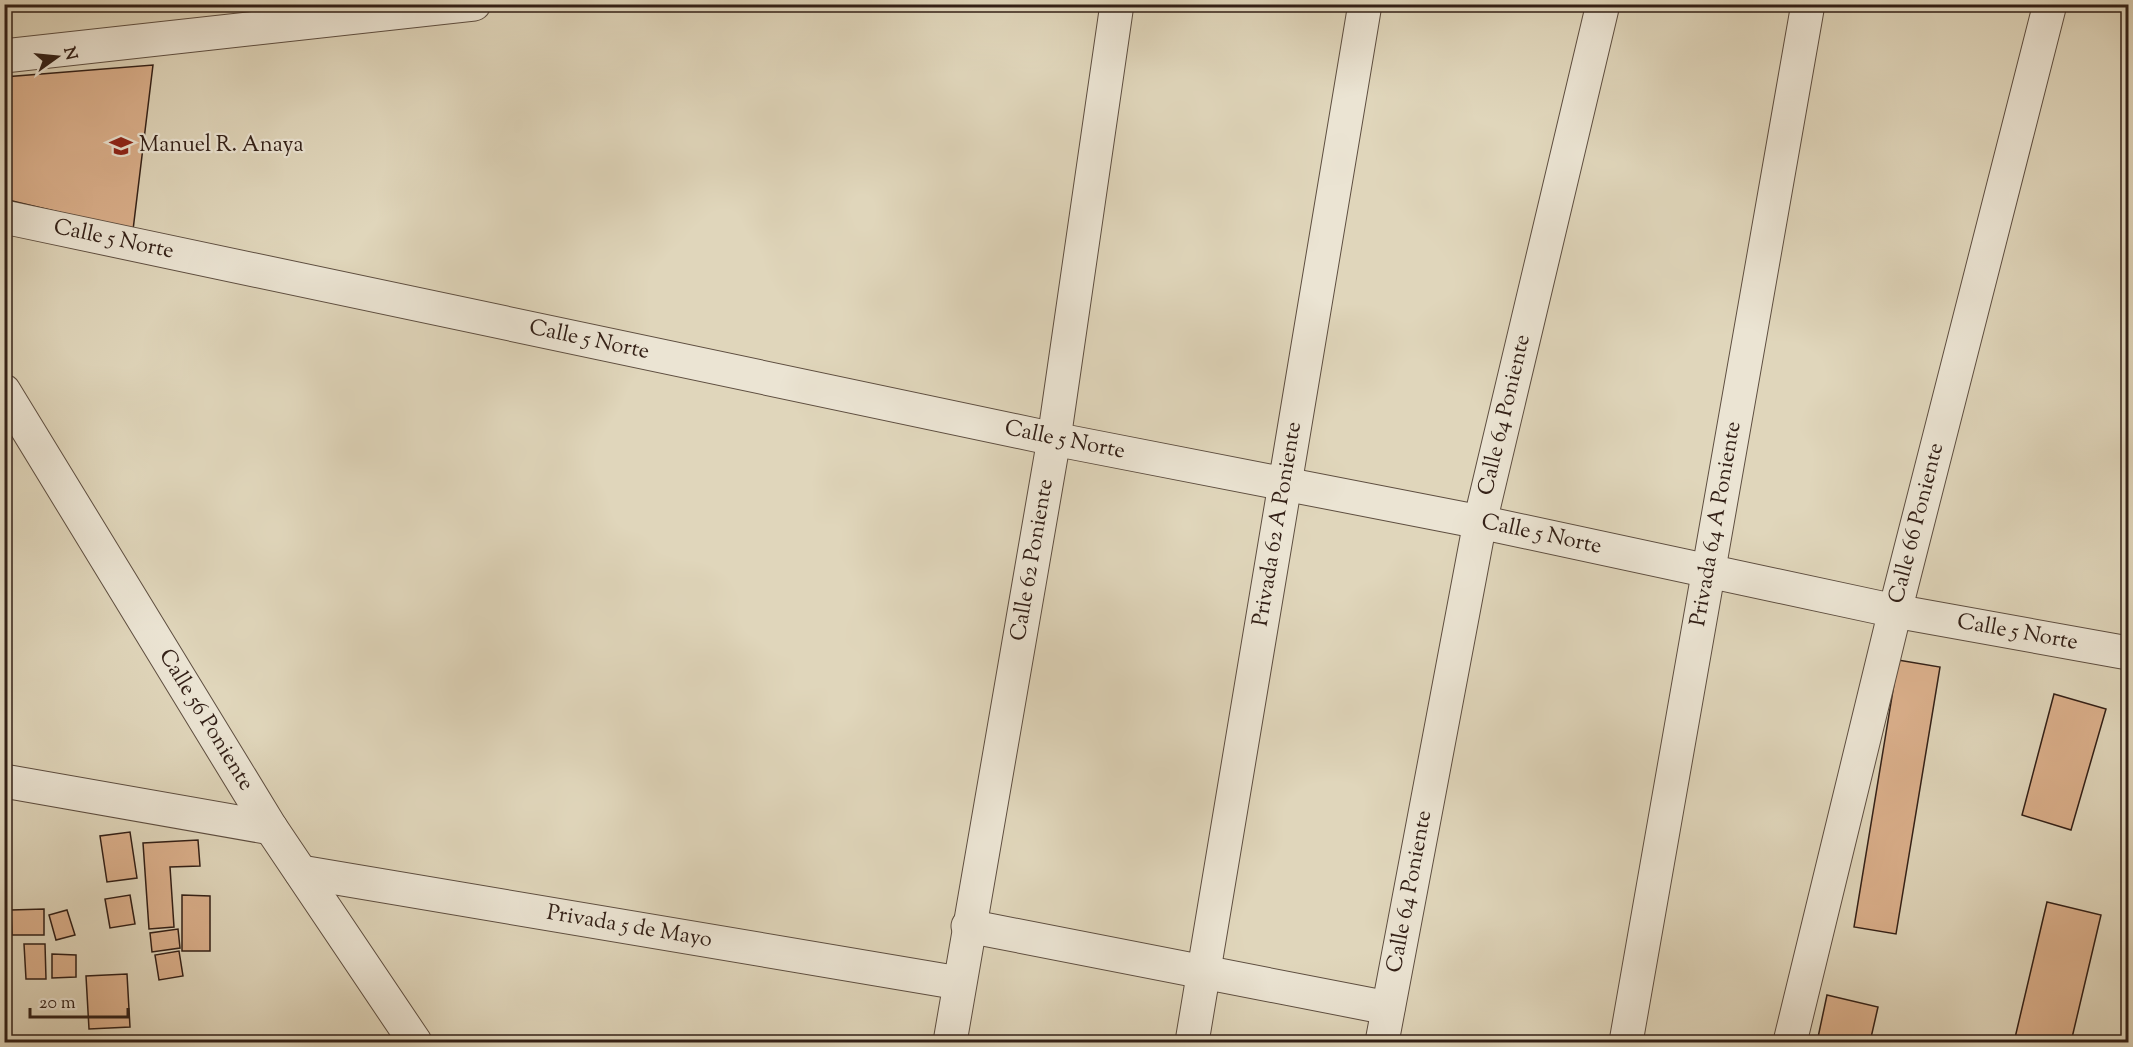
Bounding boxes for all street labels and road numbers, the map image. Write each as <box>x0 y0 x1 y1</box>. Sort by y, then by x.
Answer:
street label: Calle 5 Norte <box>50 212 177 268</box>
street label: Calle 5 Norte <box>526 312 652 369</box>
street label: Calle 64 Poniente <box>1471 331 1540 499</box>
street label: Calle 5 Norte <box>1001 413 1128 468</box>
street label: Privada 62 A Poniente <box>1246 419 1311 629</box>
street label: Privada 64 A Poniente <box>1683 419 1751 629</box>
street label: Calle 66 Poniente <box>1881 440 1953 607</box>
street label: Calle 62 Poniente <box>1003 477 1063 644</box>
street label: Calle 5 Norte <box>1478 507 1604 564</box>
street label: Calle 5 Norte <box>1954 606 2080 660</box>
street label: Calle 56 Poniente <box>150 643 261 798</box>
street label: Calle 64 Poniente <box>1379 808 1441 975</box>
street label: Privada 5 de Mayo <box>544 898 714 957</box>

